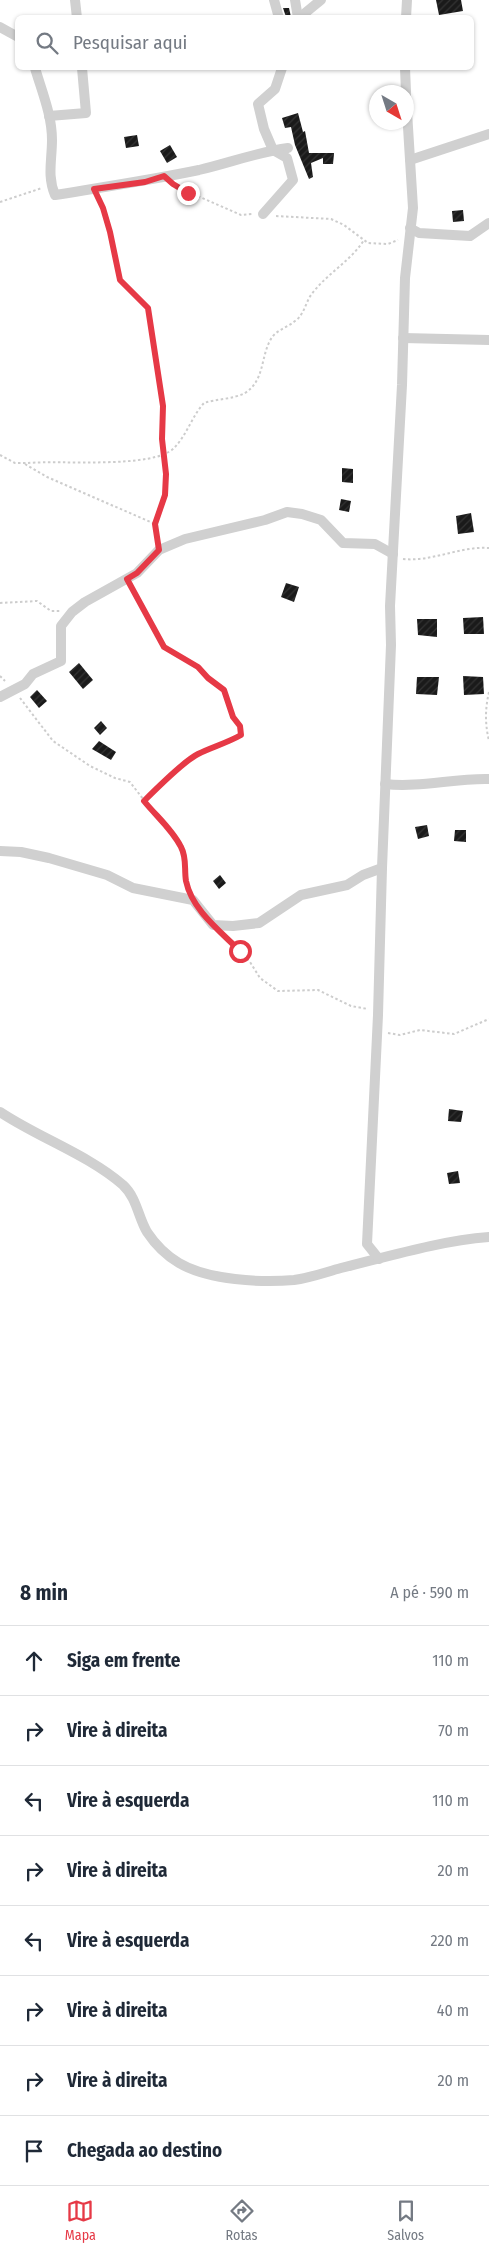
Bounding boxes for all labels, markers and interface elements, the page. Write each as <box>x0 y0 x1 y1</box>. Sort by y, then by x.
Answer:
search box <box>15 15 474 70</box>
icon: search <box>33 29 61 57</box>
text: Pesquisar aqui <box>73 31 187 54</box>
north arrow <box>369 85 414 130</box>
route end <box>177 182 200 205</box>
route start <box>229 940 252 963</box>
text: 8 min <box>20 1580 68 1606</box>
text: A pé · 590 m <box>390 1583 469 1602</box>
icon: ahead <box>20 1647 48 1675</box>
text: Siga em frente <box>67 1649 181 1672</box>
text: 110 m <box>432 1651 469 1670</box>
icon: right <box>20 1717 48 1745</box>
text: Vire à direita <box>67 1719 168 1742</box>
text: 70 m <box>438 1721 469 1740</box>
icon: left <box>20 1787 48 1815</box>
text: Vire à esquerda <box>67 1789 189 1812</box>
text: 110 m <box>432 1791 469 1810</box>
icon: right <box>20 1857 48 1885</box>
text: Vire à direita <box>67 1859 168 1882</box>
text: 20 m <box>438 1861 469 1880</box>
icon: left <box>20 1927 48 1955</box>
text: Vire à esquerda <box>67 1929 189 1952</box>
text: 220 m <box>430 1931 469 1950</box>
icon: right <box>20 1997 48 2025</box>
text: Vire à direita <box>67 1999 168 2022</box>
text: 40 m <box>437 2001 469 2020</box>
icon: right <box>20 2067 48 2095</box>
text: Vire à direita <box>67 2069 168 2092</box>
text: 20 m <box>438 2071 469 2090</box>
icon: arrive <box>20 2137 48 2165</box>
text: Chegada ao destino <box>67 2139 222 2162</box>
tab: Mapa <box>65 2197 96 2244</box>
tab: Rotas <box>226 2197 258 2244</box>
tab: Salvos <box>387 2197 424 2244</box>

